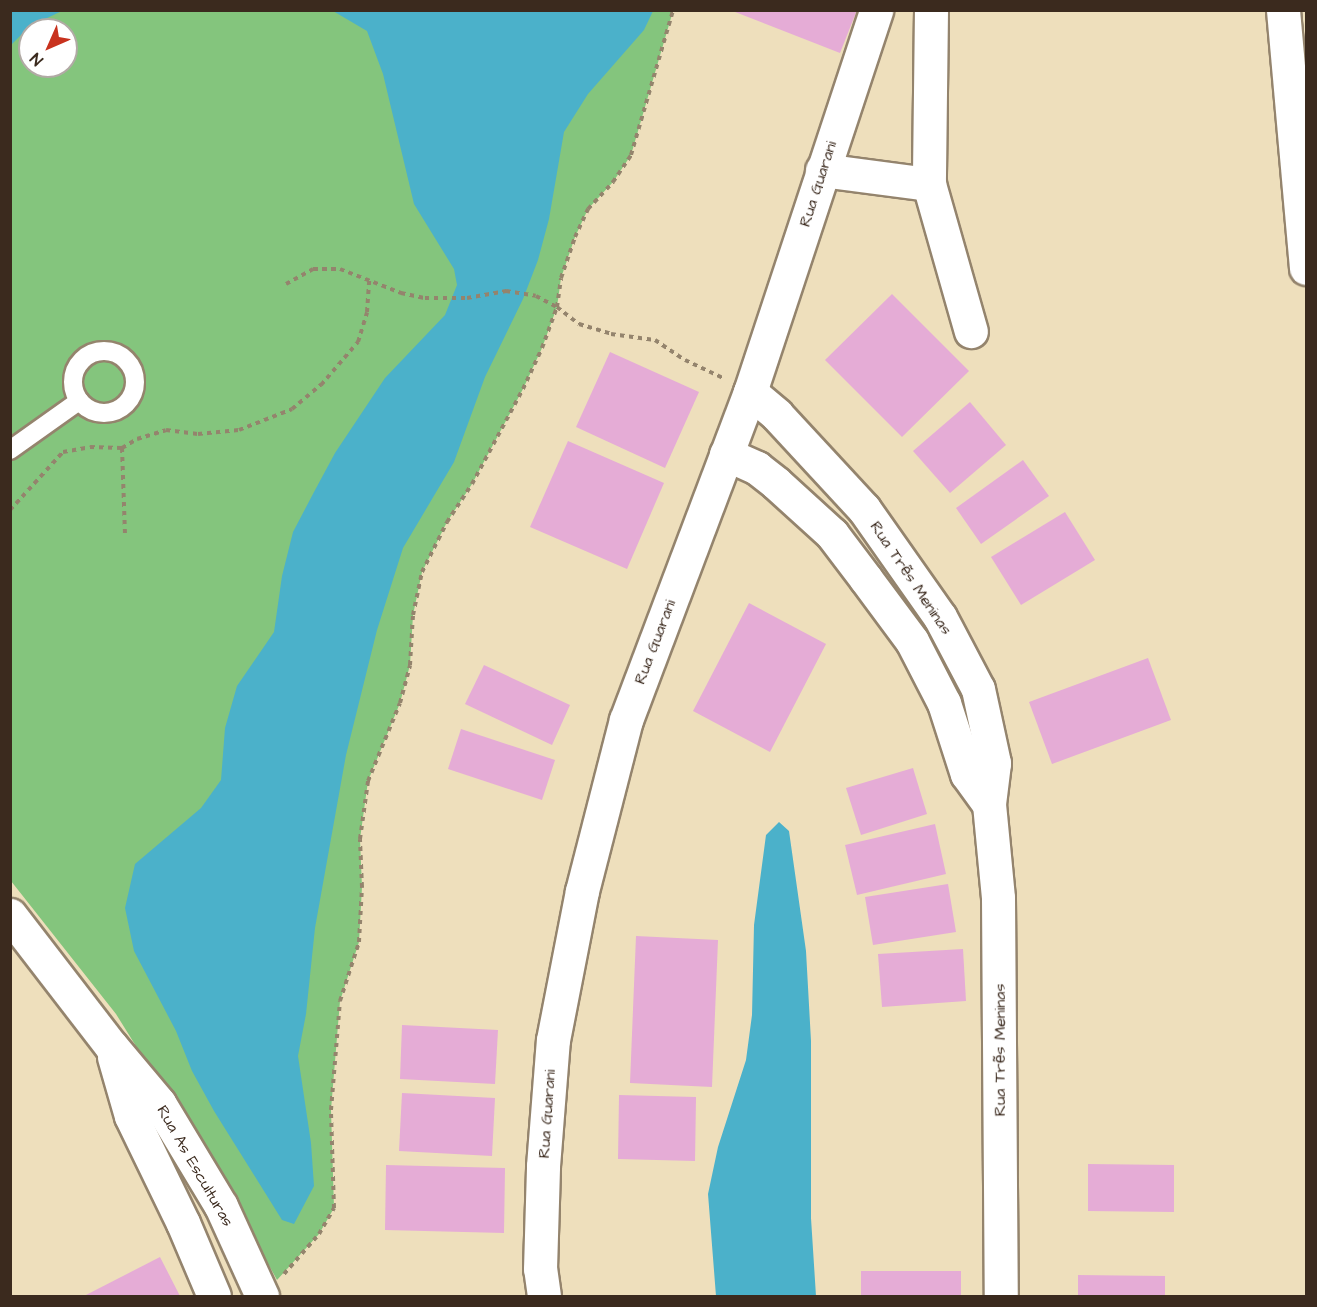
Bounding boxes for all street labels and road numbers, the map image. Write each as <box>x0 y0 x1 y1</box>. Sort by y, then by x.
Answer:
street label: Rua Guarani <box>795 139 841 229</box>
street label: Rua Trẽs Meninas <box>866 518 956 638</box>
street label: Rua Guarani <box>630 597 680 687</box>
street label: Rua Trẽs Meninas <box>990 984 1010 1116</box>
street label: Rua Guarani <box>534 1069 560 1159</box>
street label: Rua As Esculturas <box>153 1102 237 1230</box>

